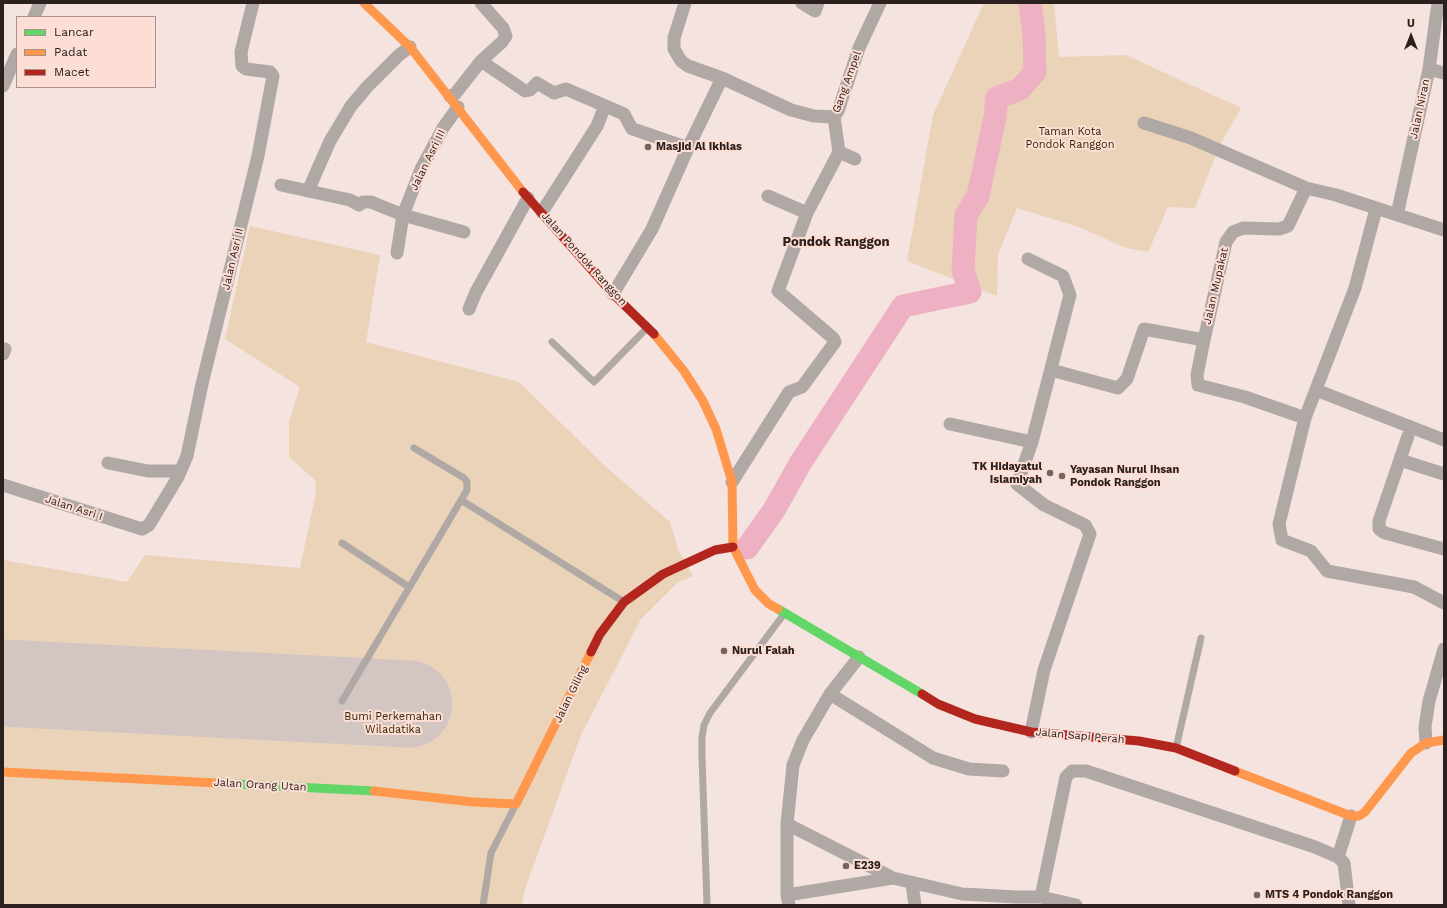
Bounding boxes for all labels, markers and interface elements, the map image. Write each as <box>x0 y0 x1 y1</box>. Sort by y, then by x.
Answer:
legend <box>16 16 156 88</box>
north arrow <box>1391 16 1431 56</box>
text: U <box>1407 17 1415 30</box>
text: Lancar <box>54 25 94 39</box>
text: Padat <box>54 45 87 59</box>
street label: Gang Ampel <box>830 49 864 115</box>
text: Macet <box>54 65 89 79</box>
street label: Jalan Niran <box>1407 78 1433 140</box>
park label: Taman Kota Pondok Ranggon <box>1026 125 1114 151</box>
street label: Jalan Asri III <box>408 127 448 193</box>
place label: Masjid Al Ikhlas <box>656 140 742 154</box>
marker: Masjid Al Ikhlas <box>643 142 653 152</box>
street label: Jalan Pondok Ranggon <box>538 209 630 309</box>
street label: Jalan Asri II <box>219 227 247 291</box>
district label: Pondok Ranggon <box>782 234 890 250</box>
street label: Jalan Mupakat <box>1201 246 1231 326</box>
place label: TK Hidayatul Islamiyah <box>972 460 1042 486</box>
place label: Yayasan Nurul Ihsan Pondok Ranggon <box>1070 463 1179 489</box>
marker: TK Hidayatul Islamiyah <box>1045 468 1055 478</box>
marker: Yayasan Nurul Ihsan Pondok Ranggon <box>1057 471 1067 481</box>
street label: Jalan Asri I <box>44 492 104 524</box>
place label: Nurul Falah <box>732 644 795 658</box>
marker: Nurul Falah <box>719 646 729 656</box>
street label: Jalan Giling <box>551 663 591 725</box>
park label: Bumi Perkemahan Wiladatika <box>344 710 442 736</box>
street label: Jalan Sapi Perah <box>1035 726 1125 746</box>
street label: Jalan Orang Utan <box>213 776 307 794</box>
place label: E239 <box>854 859 881 873</box>
marker: E239 <box>841 861 851 871</box>
place label: MTS 4 Pondok Ranggon <box>1265 888 1393 902</box>
marker: MTS 4 Pondok Ranggon <box>1252 890 1262 900</box>

